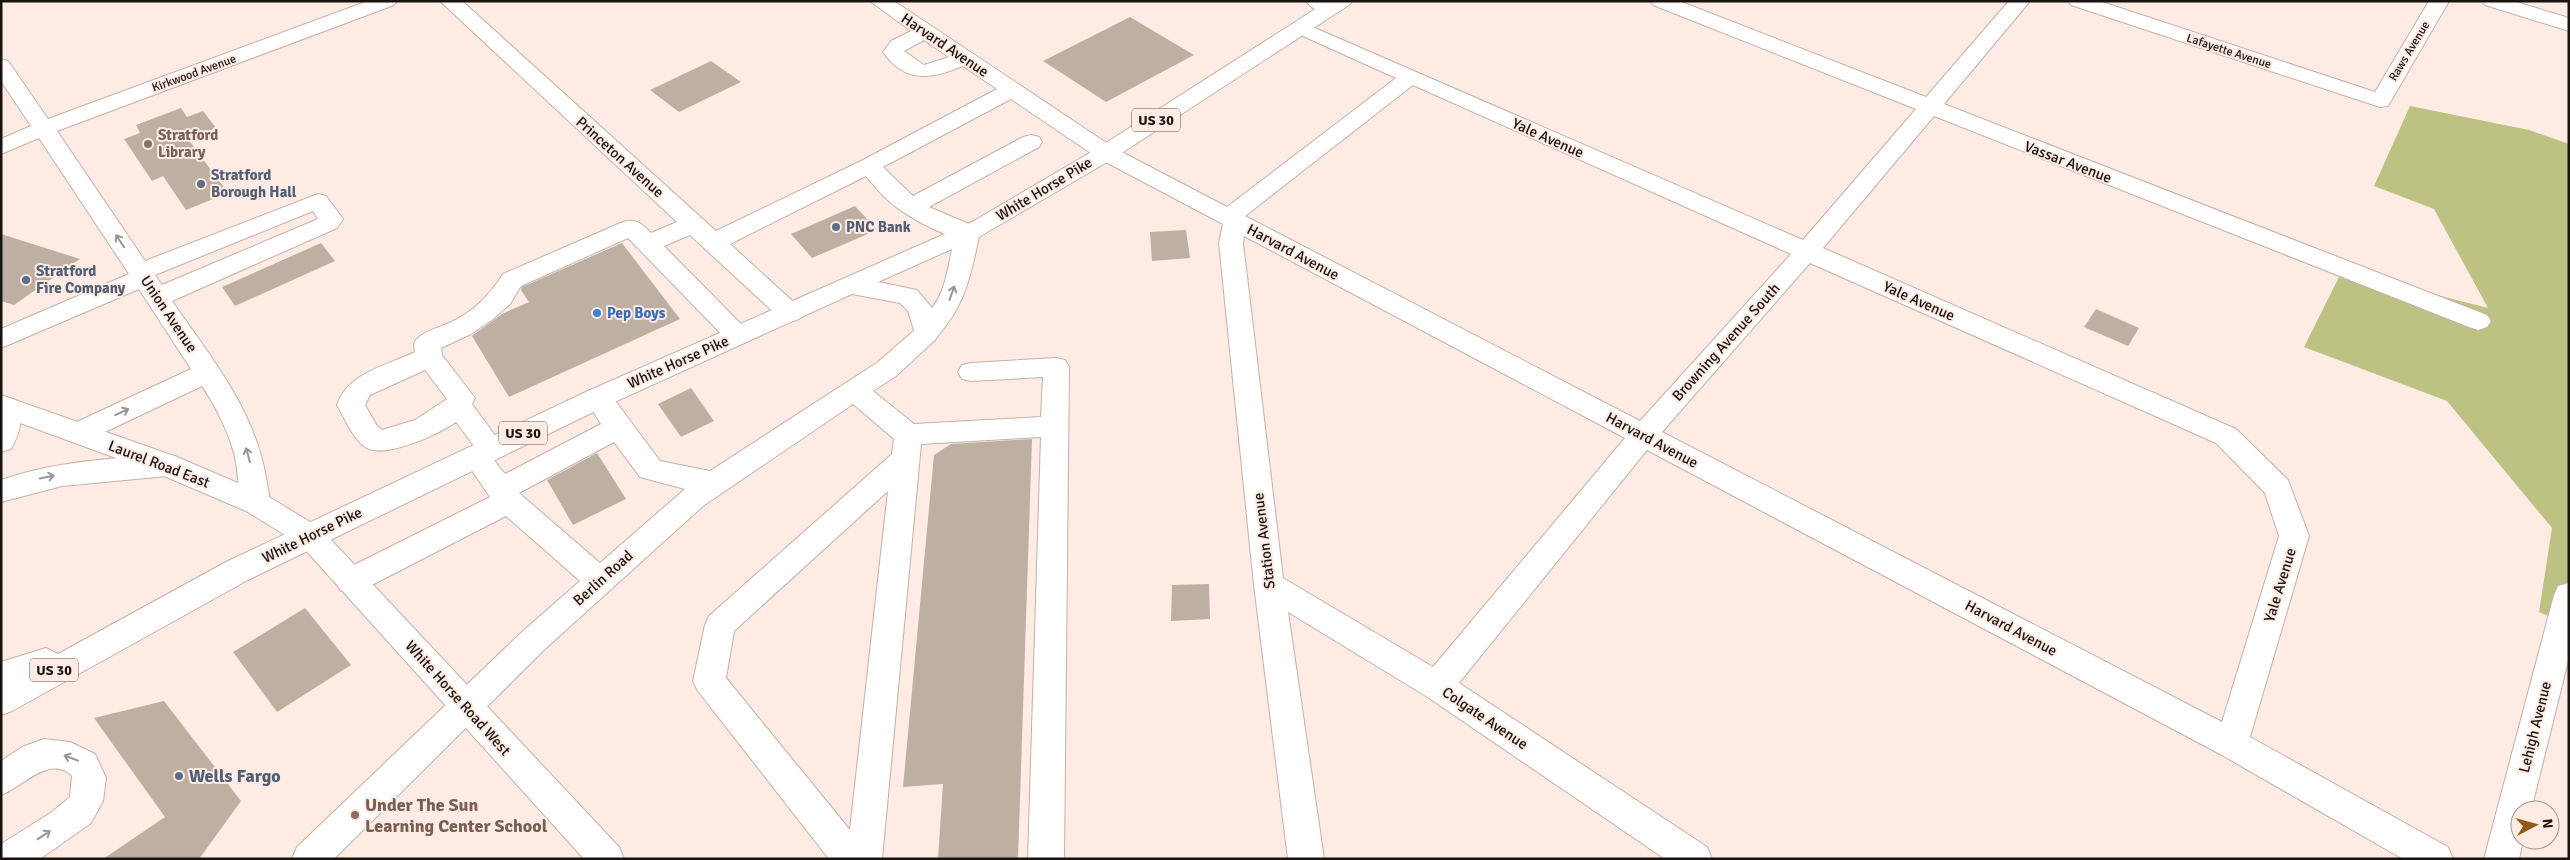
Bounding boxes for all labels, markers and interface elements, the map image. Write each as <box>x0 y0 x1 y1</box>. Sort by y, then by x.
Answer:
street label: Harvard Avenue <box>898 9 992 81</box>
street label: Raws Avenue <box>2386 19 2433 84</box>
street label: Lafayette Avenue <box>2185 31 2273 72</box>
street label: Kirkwood Avenue <box>150 51 238 96</box>
road number: US 30 <box>1132 108 1180 132</box>
street label: Princeton Avenue <box>572 113 668 201</box>
street label: Yale Avenue <box>1509 114 1587 162</box>
place label: Stratford Library <box>158 126 218 161</box>
street label: Vassar Avenue <box>2022 137 2114 187</box>
marker: Stratford Library <box>142 138 154 150</box>
street label: White Horse Pike <box>993 153 1095 225</box>
place label: Stratford Borough Hall <box>211 166 297 201</box>
marker: Stratford Borough Hall <box>195 178 207 190</box>
place label: PNC Bank <box>846 218 911 236</box>
street label: Harvard Avenue <box>1244 220 1342 284</box>
marker: PNC Bank <box>830 221 842 233</box>
one-way arrow <box>115 234 125 248</box>
place label: Stratford Fire Company <box>36 262 126 297</box>
street label: Union Avenue <box>137 272 201 356</box>
marker: Stratford Fire Company <box>20 274 32 286</box>
street label: Yale Avenue <box>1880 277 1958 325</box>
street label: Browning Avenue South <box>1668 279 1784 405</box>
one-way arrow <box>948 286 957 302</box>
place label: Pep Boys <box>607 304 666 322</box>
marker: Pep Boys <box>591 307 603 319</box>
street label: White Horse Pike <box>625 332 731 392</box>
one-way arrow <box>114 407 129 417</box>
street label: Harvard Avenue <box>1603 408 1701 472</box>
road number: US 30 <box>499 422 547 444</box>
street label: Laurel Road East <box>106 436 212 492</box>
one-way arrow <box>243 447 252 463</box>
one-way arrow <box>39 471 55 481</box>
street label: Station Avenue <box>1249 492 1279 590</box>
street label: White Horse Pike <box>259 503 365 567</box>
street label: Berlin Road <box>569 546 637 609</box>
street label: Yale Avenue <box>2260 546 2300 624</box>
street label: Harvard Avenue <box>1962 596 2060 660</box>
street label: White Horse Road West <box>402 637 514 759</box>
road number: US 30 <box>30 658 78 682</box>
street label: Lehigh Avenue <box>2515 679 2555 775</box>
street label: Colgate Avenue <box>1439 683 1531 753</box>
one-way arrow <box>64 752 79 762</box>
place label: Wells Fargo <box>189 765 281 787</box>
marker: Wells Fargo <box>173 770 185 782</box>
place label: Under The Sun Learning Center School <box>365 794 548 837</box>
north arrow <box>2510 800 2560 850</box>
marker: Under The Sun Learning Center School <box>349 809 361 821</box>
text: N <box>2538 818 2556 829</box>
one-way arrow <box>37 830 51 840</box>

